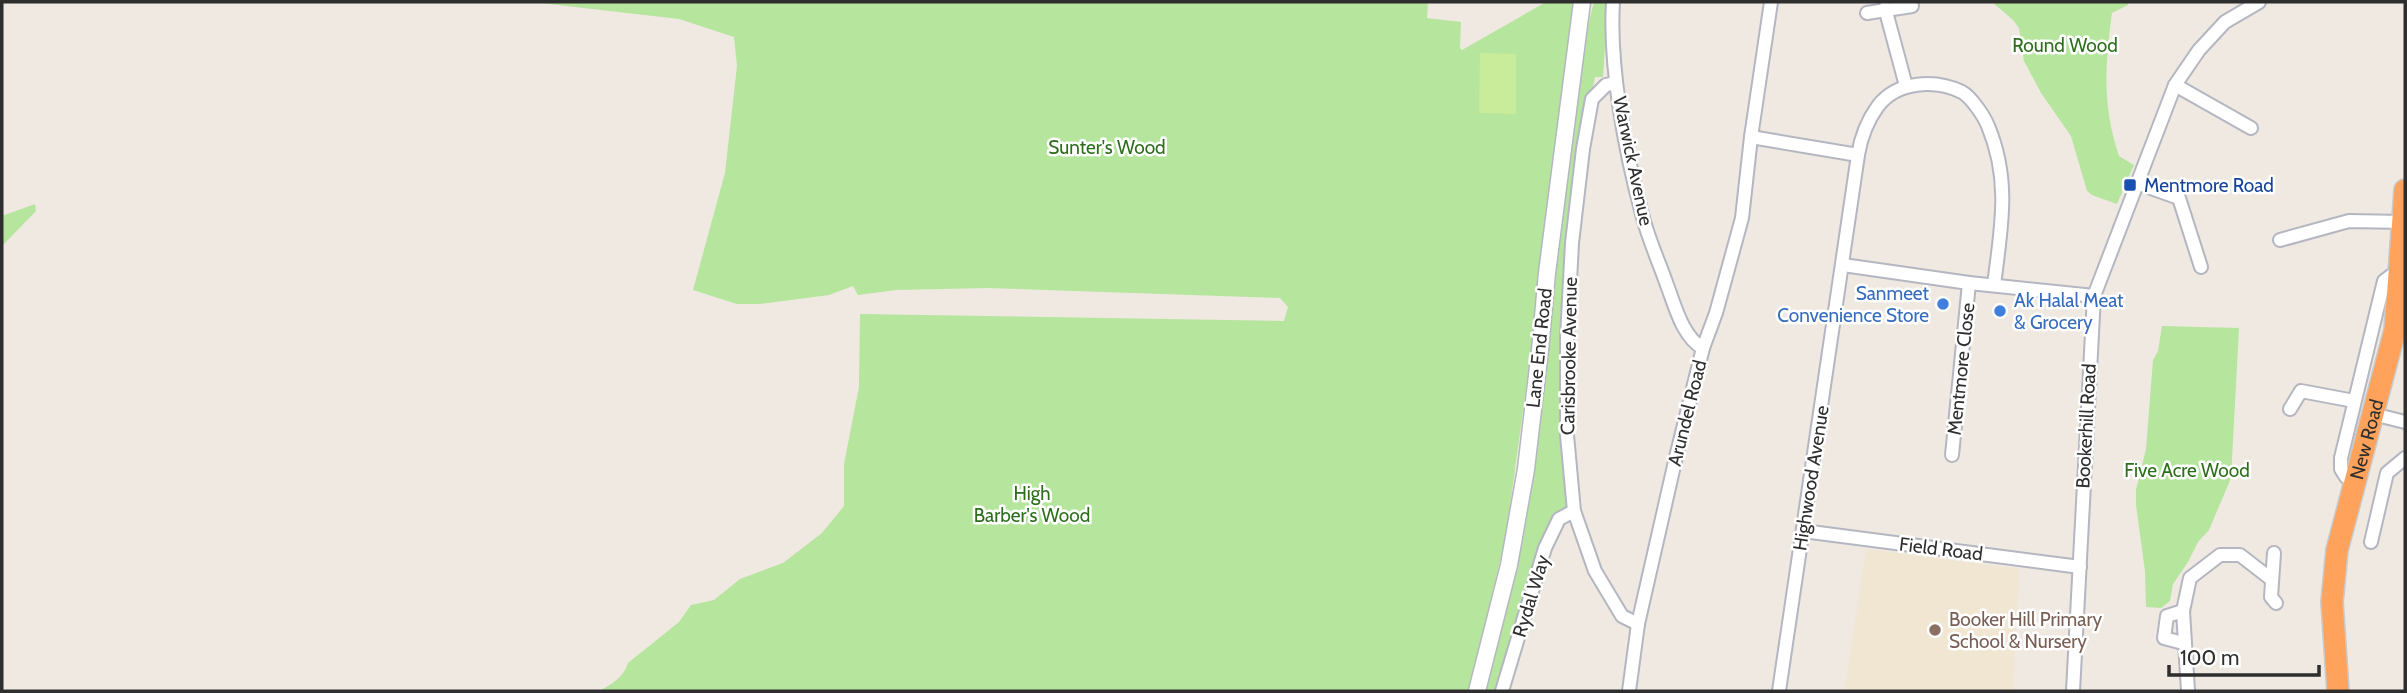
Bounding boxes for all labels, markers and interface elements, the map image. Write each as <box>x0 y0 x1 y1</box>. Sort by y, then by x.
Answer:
park label: Round Wood <box>2012 34 2118 57</box>
street label: Warwick Avenue <box>1608 94 1658 228</box>
park label: Sunter's Wood <box>1048 136 1166 159</box>
place label: Mentmore Road <box>2144 174 2274 197</box>
marker: Mentmore Road <box>2122 177 2138 193</box>
street label: Carisbrooke Avenue <box>1556 276 1582 435</box>
place label: Sanmeet Convenience Store <box>1777 282 1930 327</box>
street label: Lane End Road <box>1521 287 1557 409</box>
place label: Ak Halal Meat & Grocery <box>2014 289 2124 334</box>
marker: Sanmeet Convenience Store <box>1935 296 1951 312</box>
street label: Mentmore Close <box>1943 301 1979 436</box>
marker: Ak Halal Meat & Grocery <box>1992 303 2008 319</box>
street label: Arundel Road <box>1663 358 1711 468</box>
street label: Bookerhill Road <box>2071 363 2101 489</box>
street label: New Road <box>2345 397 2388 482</box>
street label: Highwood Avenue <box>1788 404 1834 552</box>
park label: Five Acre Wood <box>2124 459 2250 482</box>
park label: High Barber's Wood <box>974 482 1090 527</box>
street label: Field Road <box>1898 532 1984 566</box>
street label: Rydal Way <box>1508 552 1554 640</box>
place label: Booker Hill Primary School & Nursery <box>1949 608 2102 653</box>
marker: Booker Hill Primary School & Nursery <box>1927 622 1943 638</box>
scale bar <box>2169 634 2320 678</box>
text: 100 m <box>2180 645 2239 670</box>

